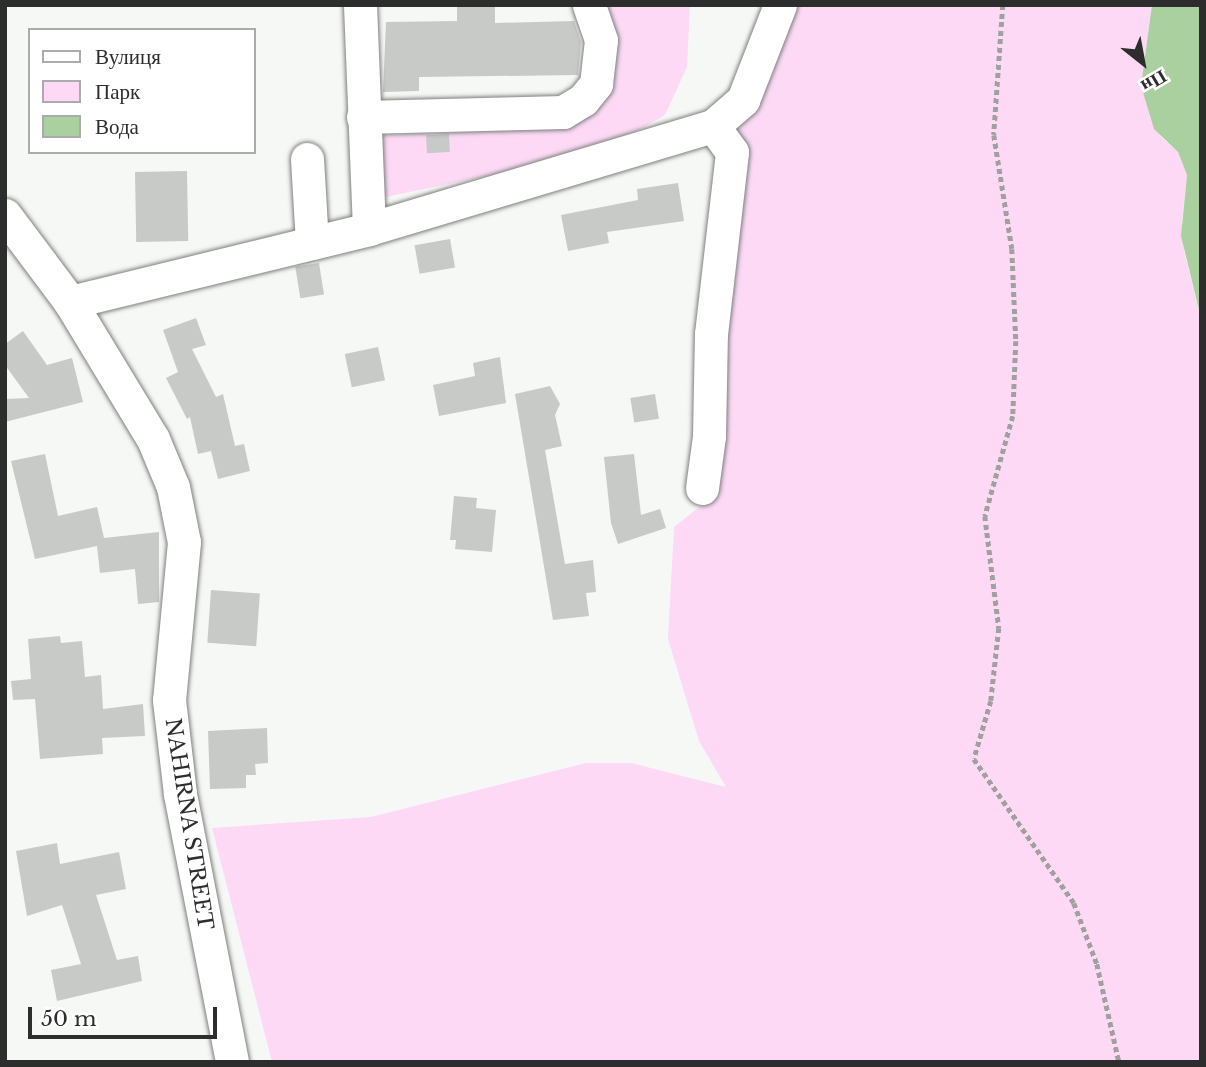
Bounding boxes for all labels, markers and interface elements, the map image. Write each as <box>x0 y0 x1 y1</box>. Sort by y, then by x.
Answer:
legend <box>28 28 256 154</box>
north arrow <box>1108 28 1178 98</box>
text: Вулиця <box>95 44 161 70</box>
text: Пн <box>1137 65 1171 98</box>
text: Парк <box>95 79 140 105</box>
text: Вода <box>95 114 139 140</box>
street label: NAHIRNA STREET <box>160 716 218 932</box>
scale bar <box>32 993 220 1038</box>
text: 50 m <box>41 1006 96 1032</box>

